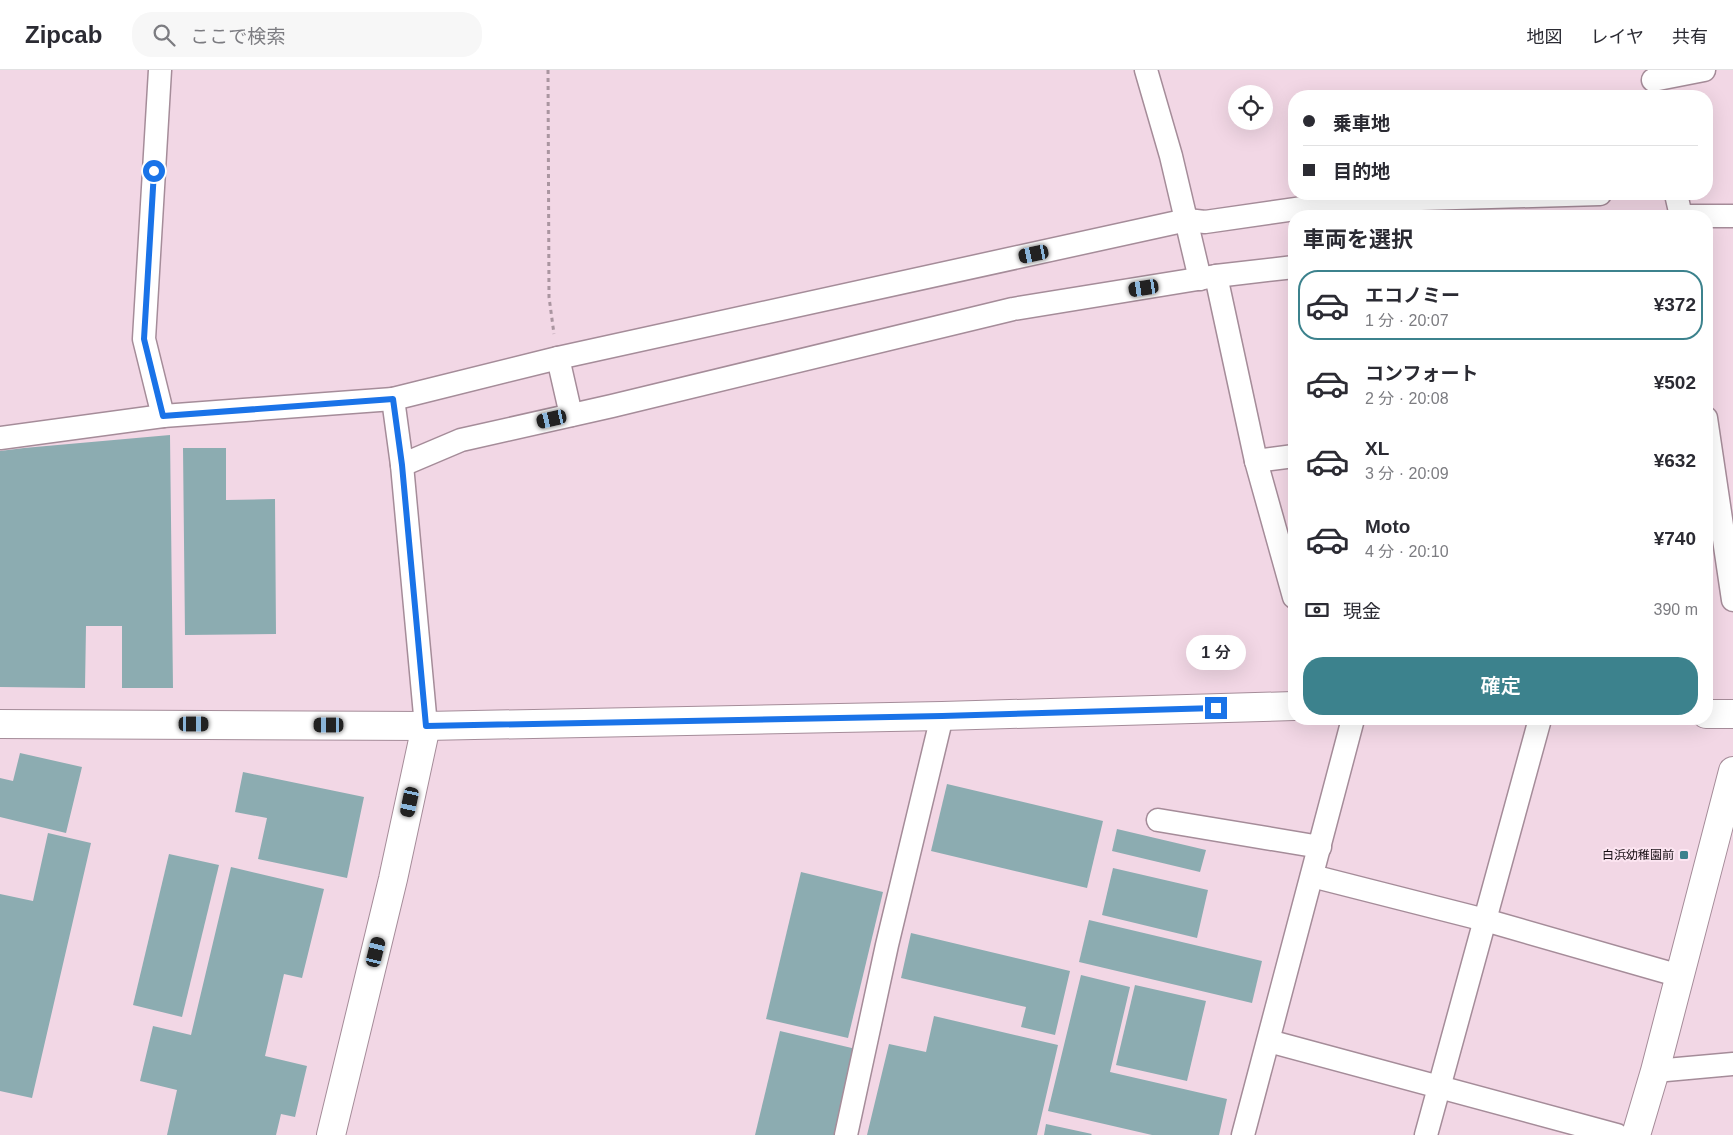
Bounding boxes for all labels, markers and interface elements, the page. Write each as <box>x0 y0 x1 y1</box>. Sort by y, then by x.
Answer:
search box <box>132 12 482 57</box>
text: Zipcab <box>25 21 102 48</box>
icon: search <box>150 21 178 49</box>
text: ここで検索 <box>190 26 285 47</box>
text: 地図 <box>1527 27 1563 47</box>
text: レイヤ <box>1591 27 1644 47</box>
text: 共有 <box>1672 27 1708 47</box>
map controls <box>1228 85 1273 130</box>
button: locate <box>1228 85 1273 130</box>
text: 乗車地 <box>1333 113 1390 134</box>
route start <box>143 160 165 182</box>
text: 目的地 <box>1333 161 1390 182</box>
text: 車両を選択 <box>1303 227 1413 252</box>
car <box>1017 244 1050 264</box>
car <box>1128 278 1159 298</box>
icon: car <box>1305 283 1350 328</box>
text: エコノミー <box>1365 285 1460 306</box>
text: ¥372 <box>1654 294 1696 315</box>
text: 1 分 · 20:07 <box>1365 312 1449 329</box>
icon: car <box>1305 361 1350 406</box>
text: コンフォート <box>1365 363 1478 384</box>
text: ¥502 <box>1654 372 1696 393</box>
text: 2 分 · 20:08 <box>1365 390 1449 407</box>
car <box>535 408 568 430</box>
text: XL <box>1365 438 1389 459</box>
icon: car <box>1305 439 1350 484</box>
text: ¥632 <box>1654 450 1696 471</box>
text: 3 分 · 20:09 <box>1365 465 1449 482</box>
text: Moto <box>1365 516 1410 537</box>
icon: car <box>1305 517 1350 562</box>
text: ¥740 <box>1654 528 1696 549</box>
text: 4 分 · 20:10 <box>1365 543 1449 560</box>
icon: cash <box>1303 596 1331 624</box>
text: 現金 <box>1343 601 1381 622</box>
text: 390 m <box>1654 601 1698 618</box>
callout: 1 分 <box>1186 636 1246 670</box>
text: 1 分 <box>1201 644 1231 661</box>
button: 確定 <box>1303 657 1698 715</box>
route end <box>1205 697 1227 719</box>
car <box>179 717 209 732</box>
car <box>314 718 344 733</box>
car <box>399 786 420 818</box>
place label: 白浜幼稚園前 <box>1602 848 1674 862</box>
marker: 白浜幼稚園前 <box>1678 849 1690 861</box>
car <box>365 936 386 968</box>

